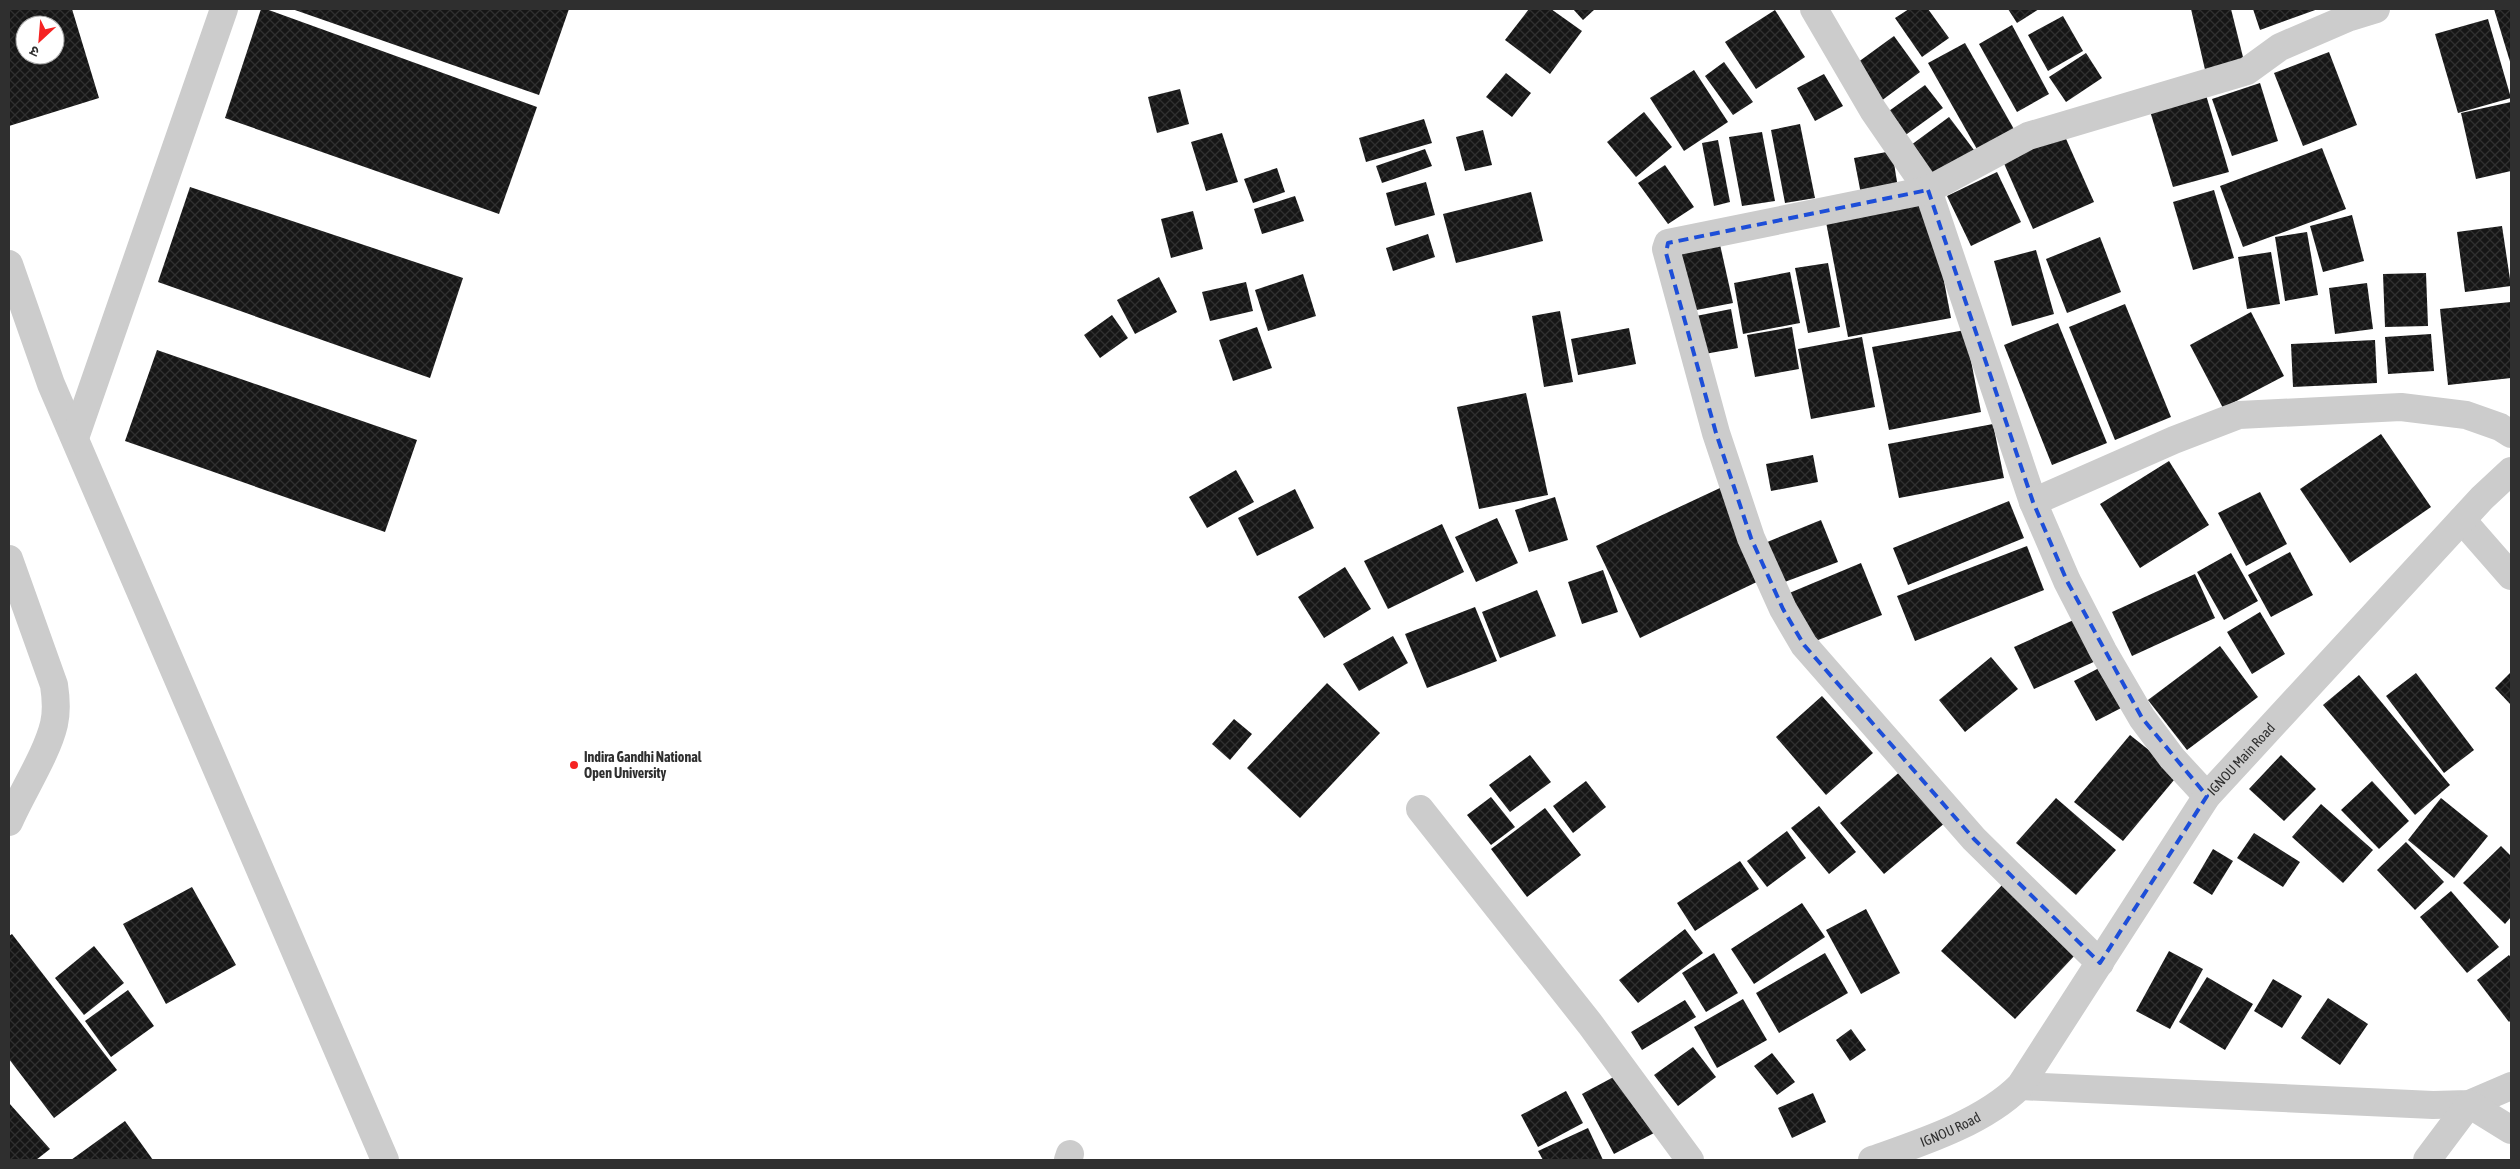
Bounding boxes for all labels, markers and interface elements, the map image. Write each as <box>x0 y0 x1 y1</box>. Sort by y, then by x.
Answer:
north arrow <box>15 15 65 65</box>
text: उ <box>26 42 41 61</box>
street label: IGNOU Main Road <box>2204 720 2278 798</box>
place label: Indira Gandhi National Open University <box>584 749 702 781</box>
marker: Indira Gandhi National Open University <box>568 759 580 771</box>
street label: IGNOU Road <box>1918 1109 1983 1150</box>

